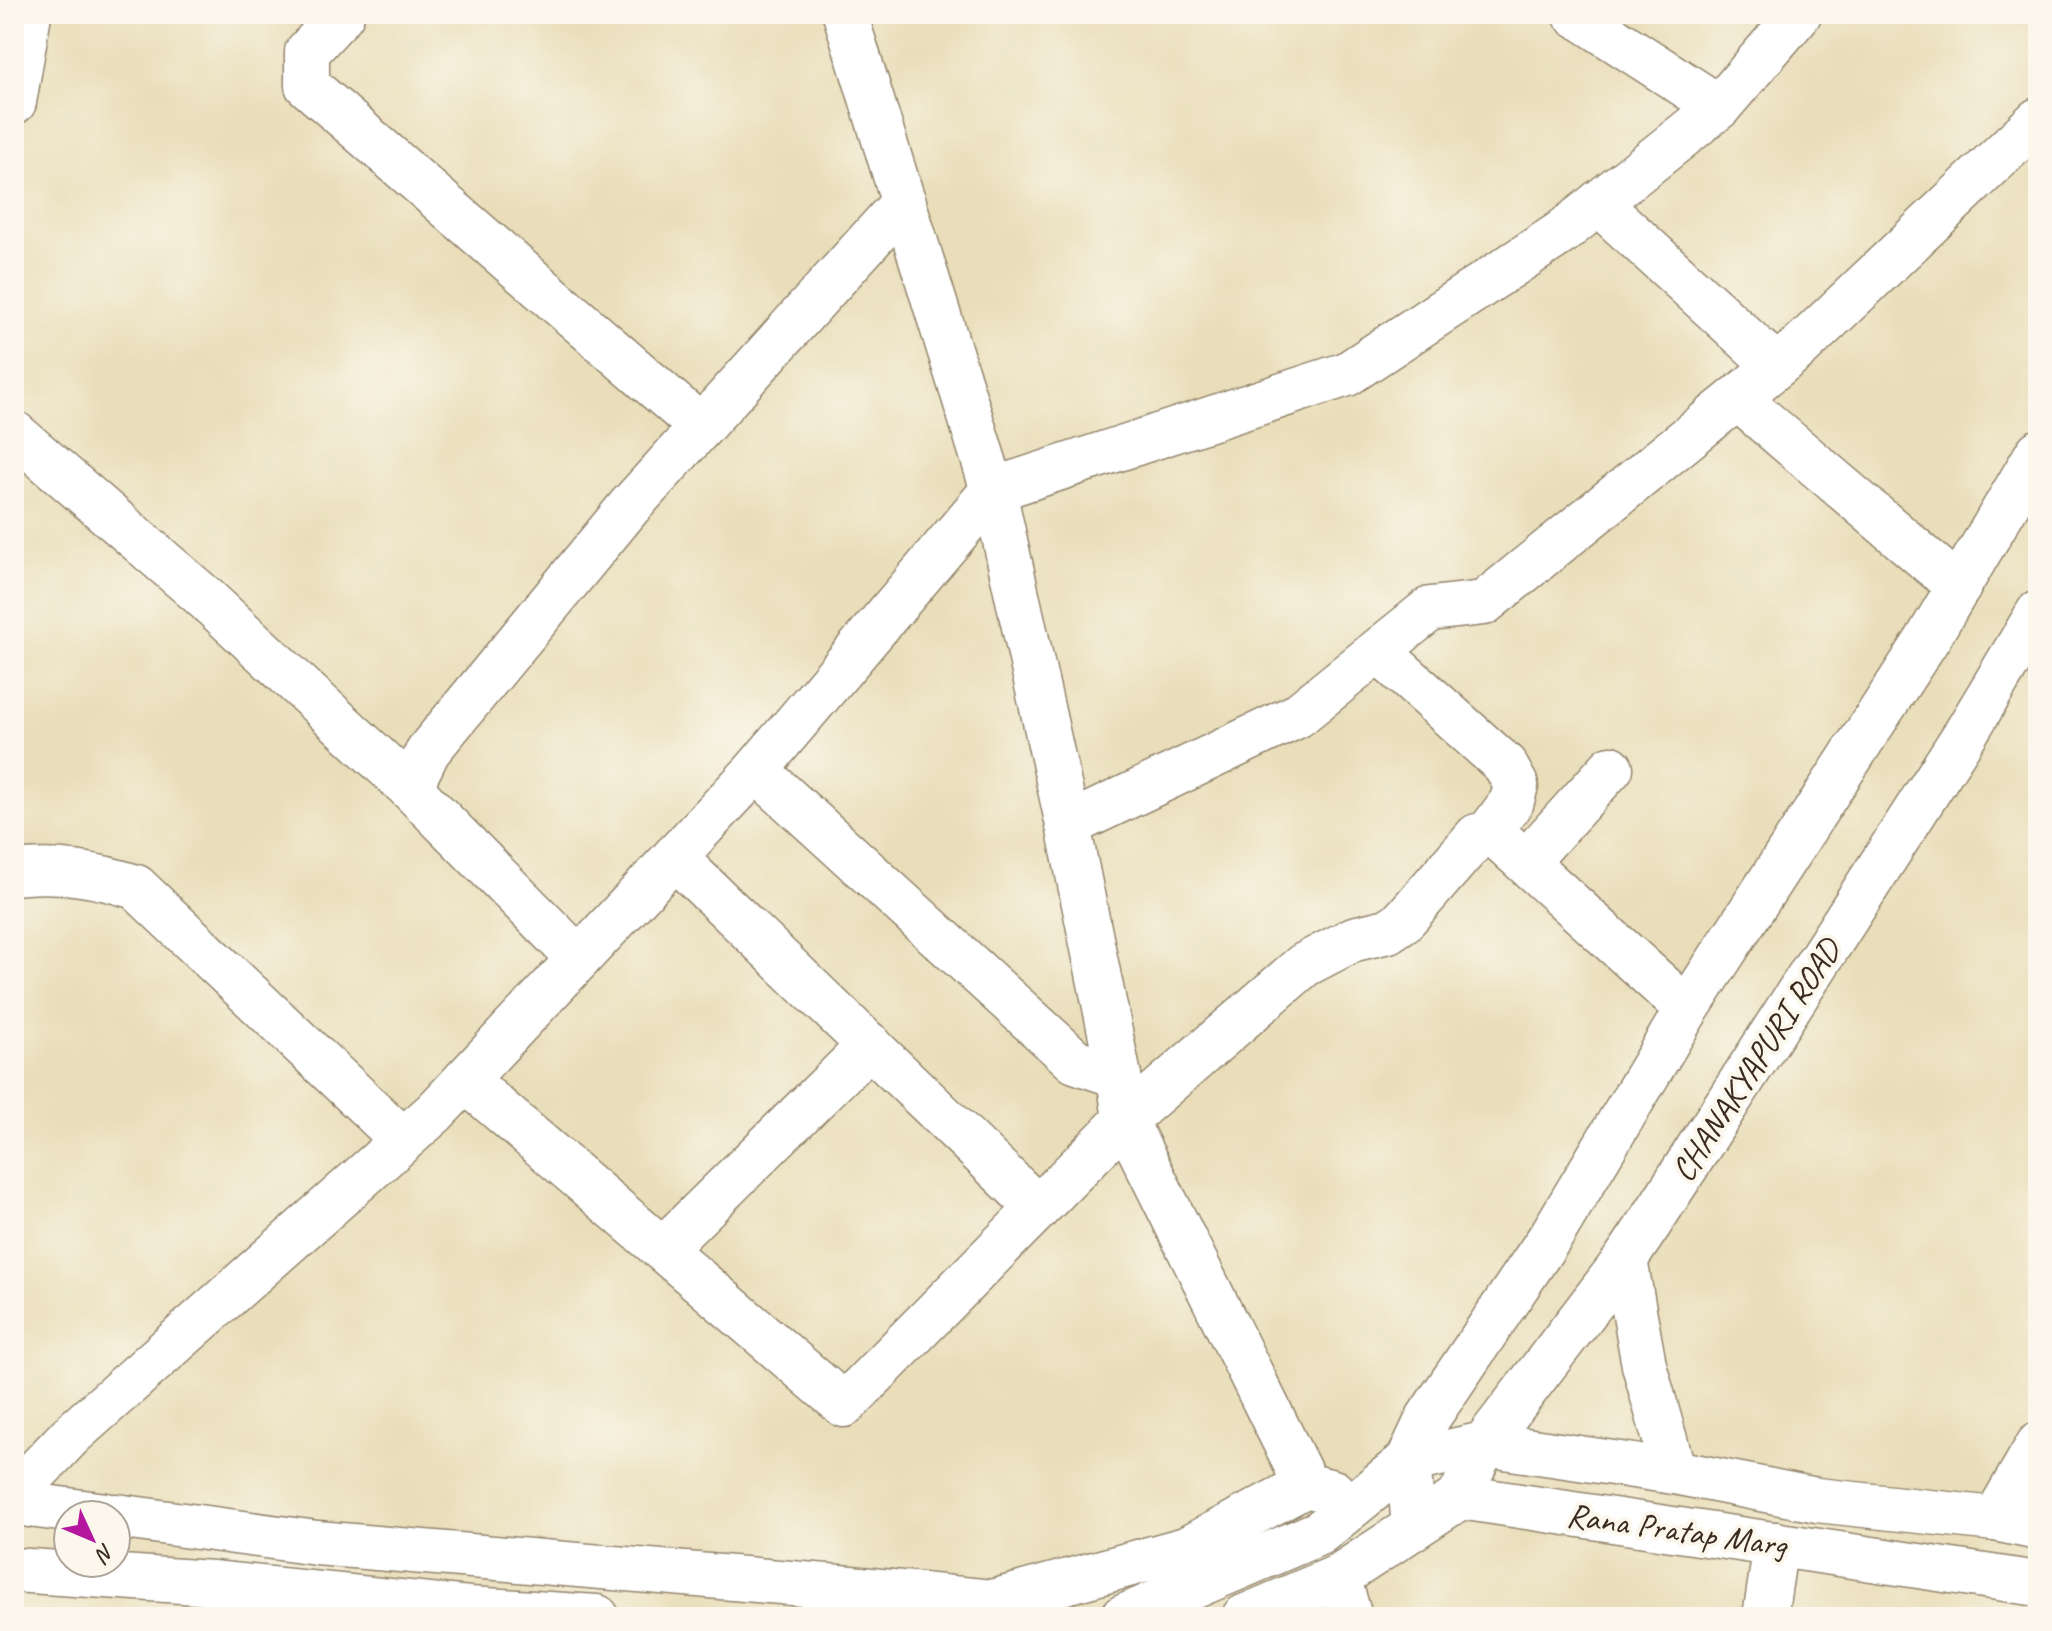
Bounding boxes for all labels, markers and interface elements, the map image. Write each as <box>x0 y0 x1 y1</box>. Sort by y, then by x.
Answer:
street label: CHANAKYAPURI ROAD <box>1661 928 1852 1190</box>
street label: Rana Pratap Marg <box>1564 1493 1791 1566</box>
north arrow <box>52 1499 132 1579</box>
text: N <box>89 1538 120 1569</box>

